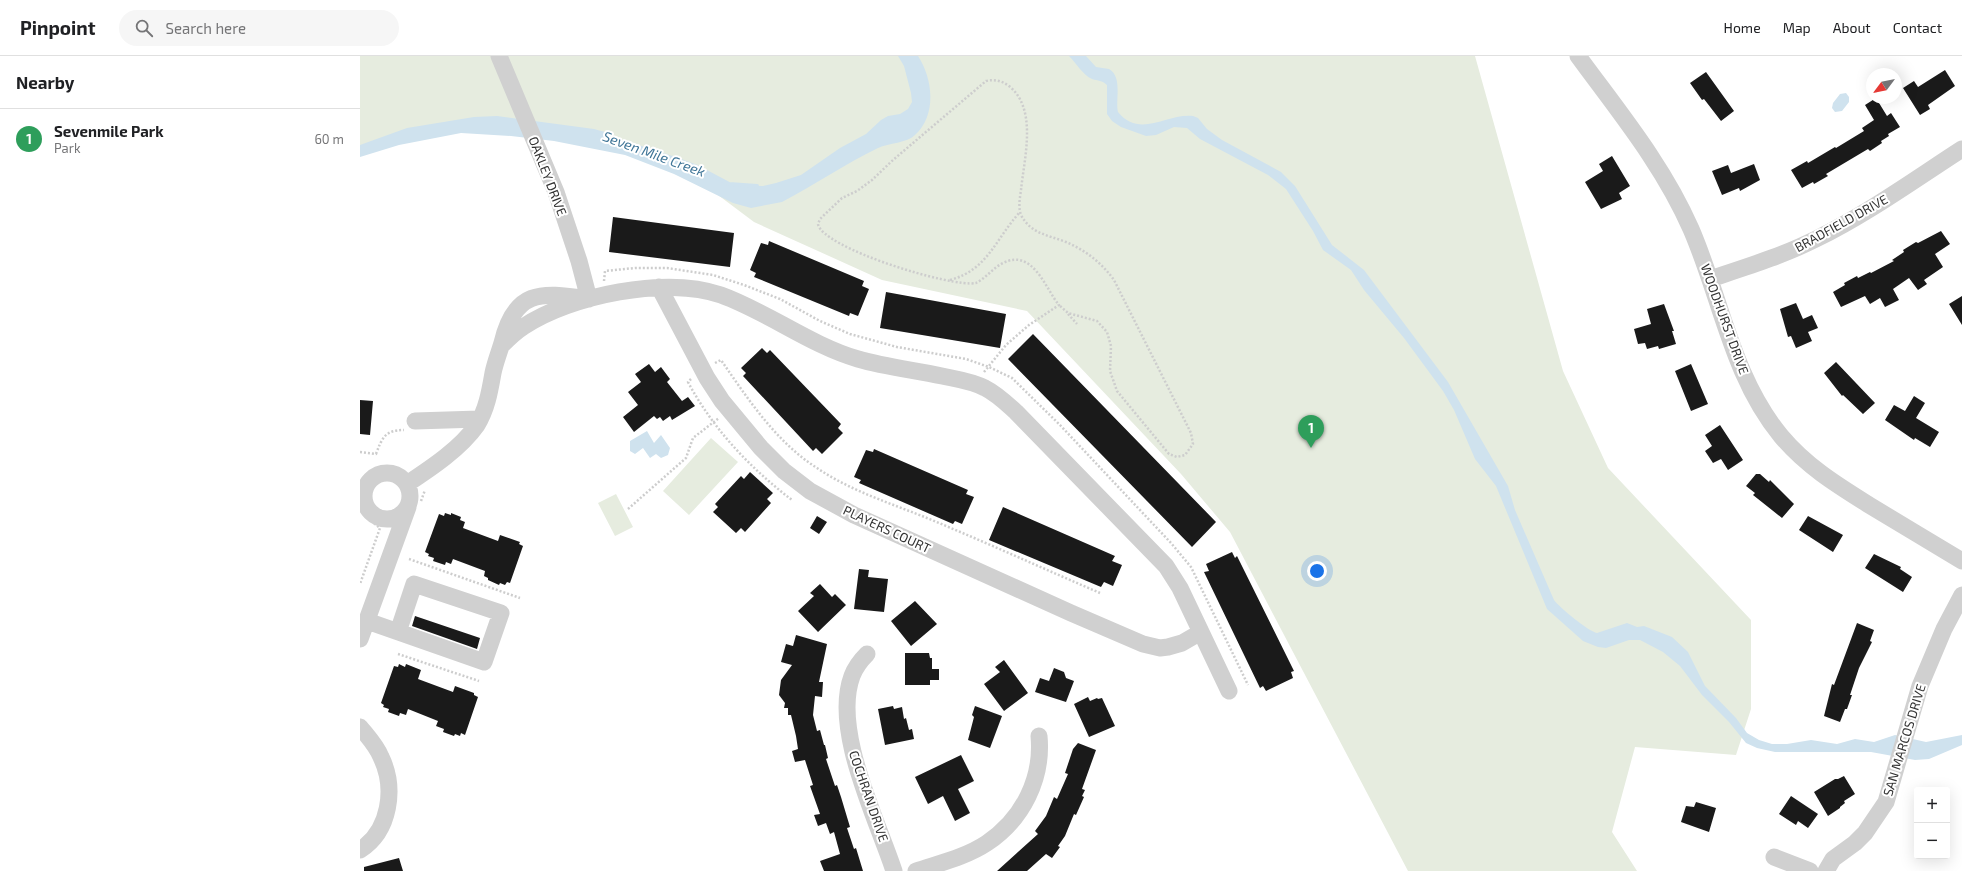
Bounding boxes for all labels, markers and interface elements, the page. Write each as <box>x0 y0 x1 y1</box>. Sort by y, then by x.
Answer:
search box <box>119 10 399 46</box>
text: Pinpoint <box>20 16 95 39</box>
icon: search <box>133 17 155 39</box>
text: Search here <box>165 19 246 37</box>
text: Home <box>1724 19 1761 36</box>
text: Map <box>1783 19 1811 36</box>
text: About <box>1833 19 1871 36</box>
text: Contact <box>1893 19 1942 36</box>
north arrow <box>1866 68 1902 104</box>
text: Nearby <box>16 72 74 92</box>
text: Sevenmile Park <box>54 122 164 140</box>
water label: Seven Mile Creek <box>601 127 708 180</box>
text: 1 <box>26 131 32 147</box>
text: 60 m <box>314 131 344 147</box>
street label: OAKLEY DRIVE <box>526 134 570 218</box>
text: Park <box>54 140 81 156</box>
street label: BRADFIELD DRIVE <box>1792 191 1890 255</box>
street label: WOODHURST DRIVE <box>1698 262 1752 376</box>
pin: 1 <box>1298 415 1324 448</box>
street label: PLAYERS COURT <box>841 502 934 556</box>
your location <box>1307 561 1327 581</box>
street label: SAN MARCOS DRIVE <box>1879 682 1929 798</box>
street label: COCHRAN DRIVE <box>846 748 892 844</box>
map controls <box>1914 787 1950 859</box>
button: + <box>1914 787 1950 823</box>
button: − <box>1914 823 1950 859</box>

